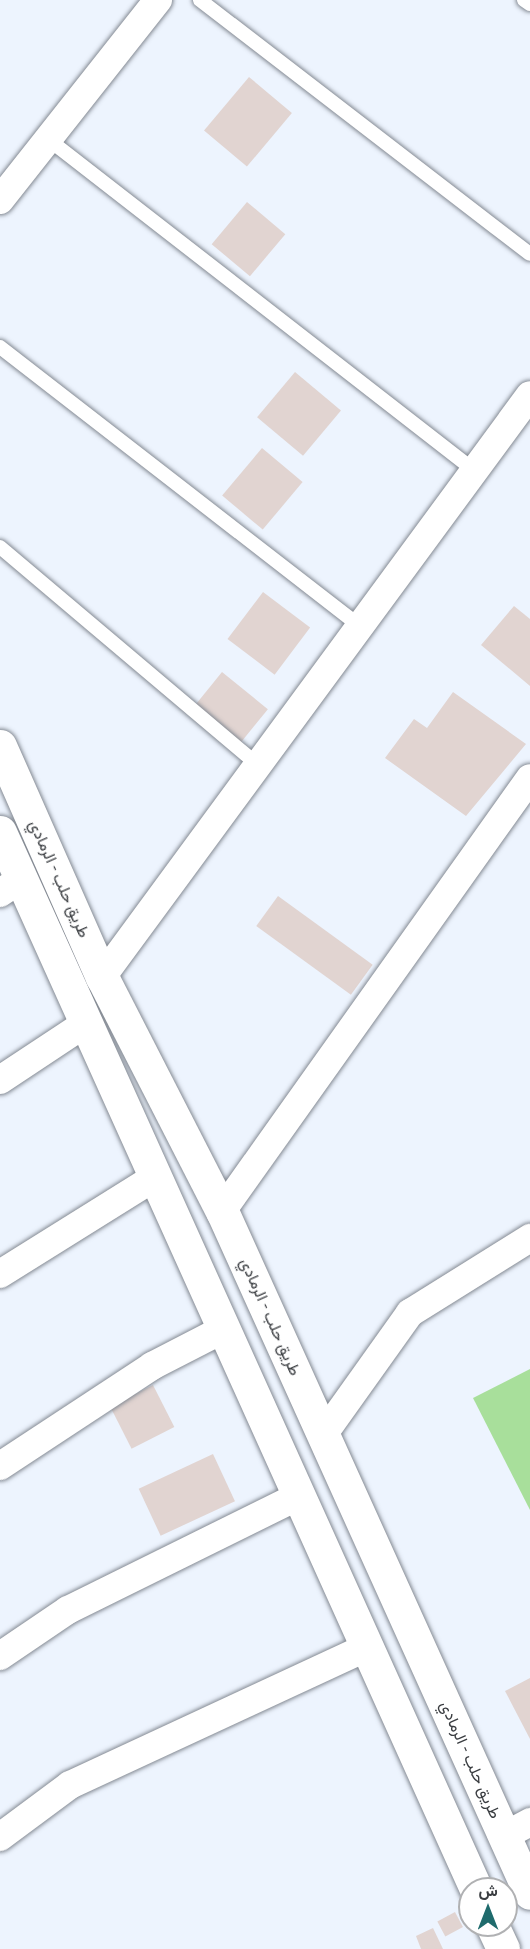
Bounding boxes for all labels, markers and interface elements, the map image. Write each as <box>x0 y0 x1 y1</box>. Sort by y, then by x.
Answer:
street label: طريق حلب - الرمادي <box>24 817 94 941</box>
street label: طريق حلب - الرمادي <box>235 1255 305 1379</box>
street label: طريق حلب - الرمادي <box>435 1698 505 1822</box>
north arrow <box>458 1877 518 1937</box>
text: ش <box>478 1881 498 1900</box>

